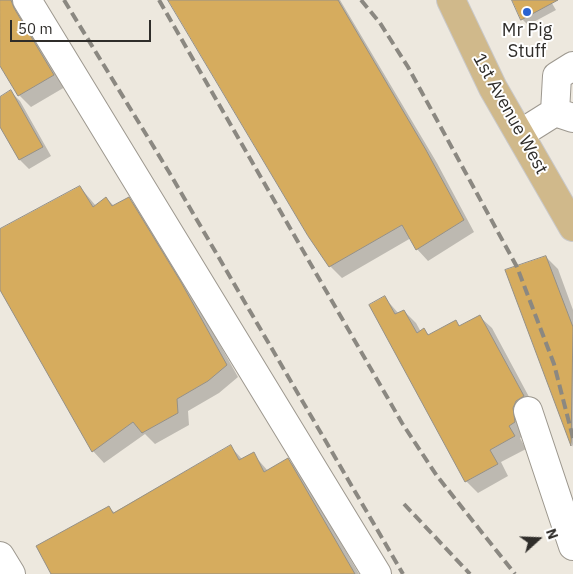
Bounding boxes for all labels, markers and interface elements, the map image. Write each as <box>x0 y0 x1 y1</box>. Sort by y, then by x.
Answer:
marker: Mr Pig Stuff <box>521 6 533 18</box>
scale bar <box>12 10 154 42</box>
text: 50 m <box>18 19 53 38</box>
place label: Mr Pig Stuff <box>502 20 552 62</box>
street label: 1st Avenue West <box>468 50 552 178</box>
north arrow <box>513 514 563 564</box>
text: N <box>542 526 562 542</box>

